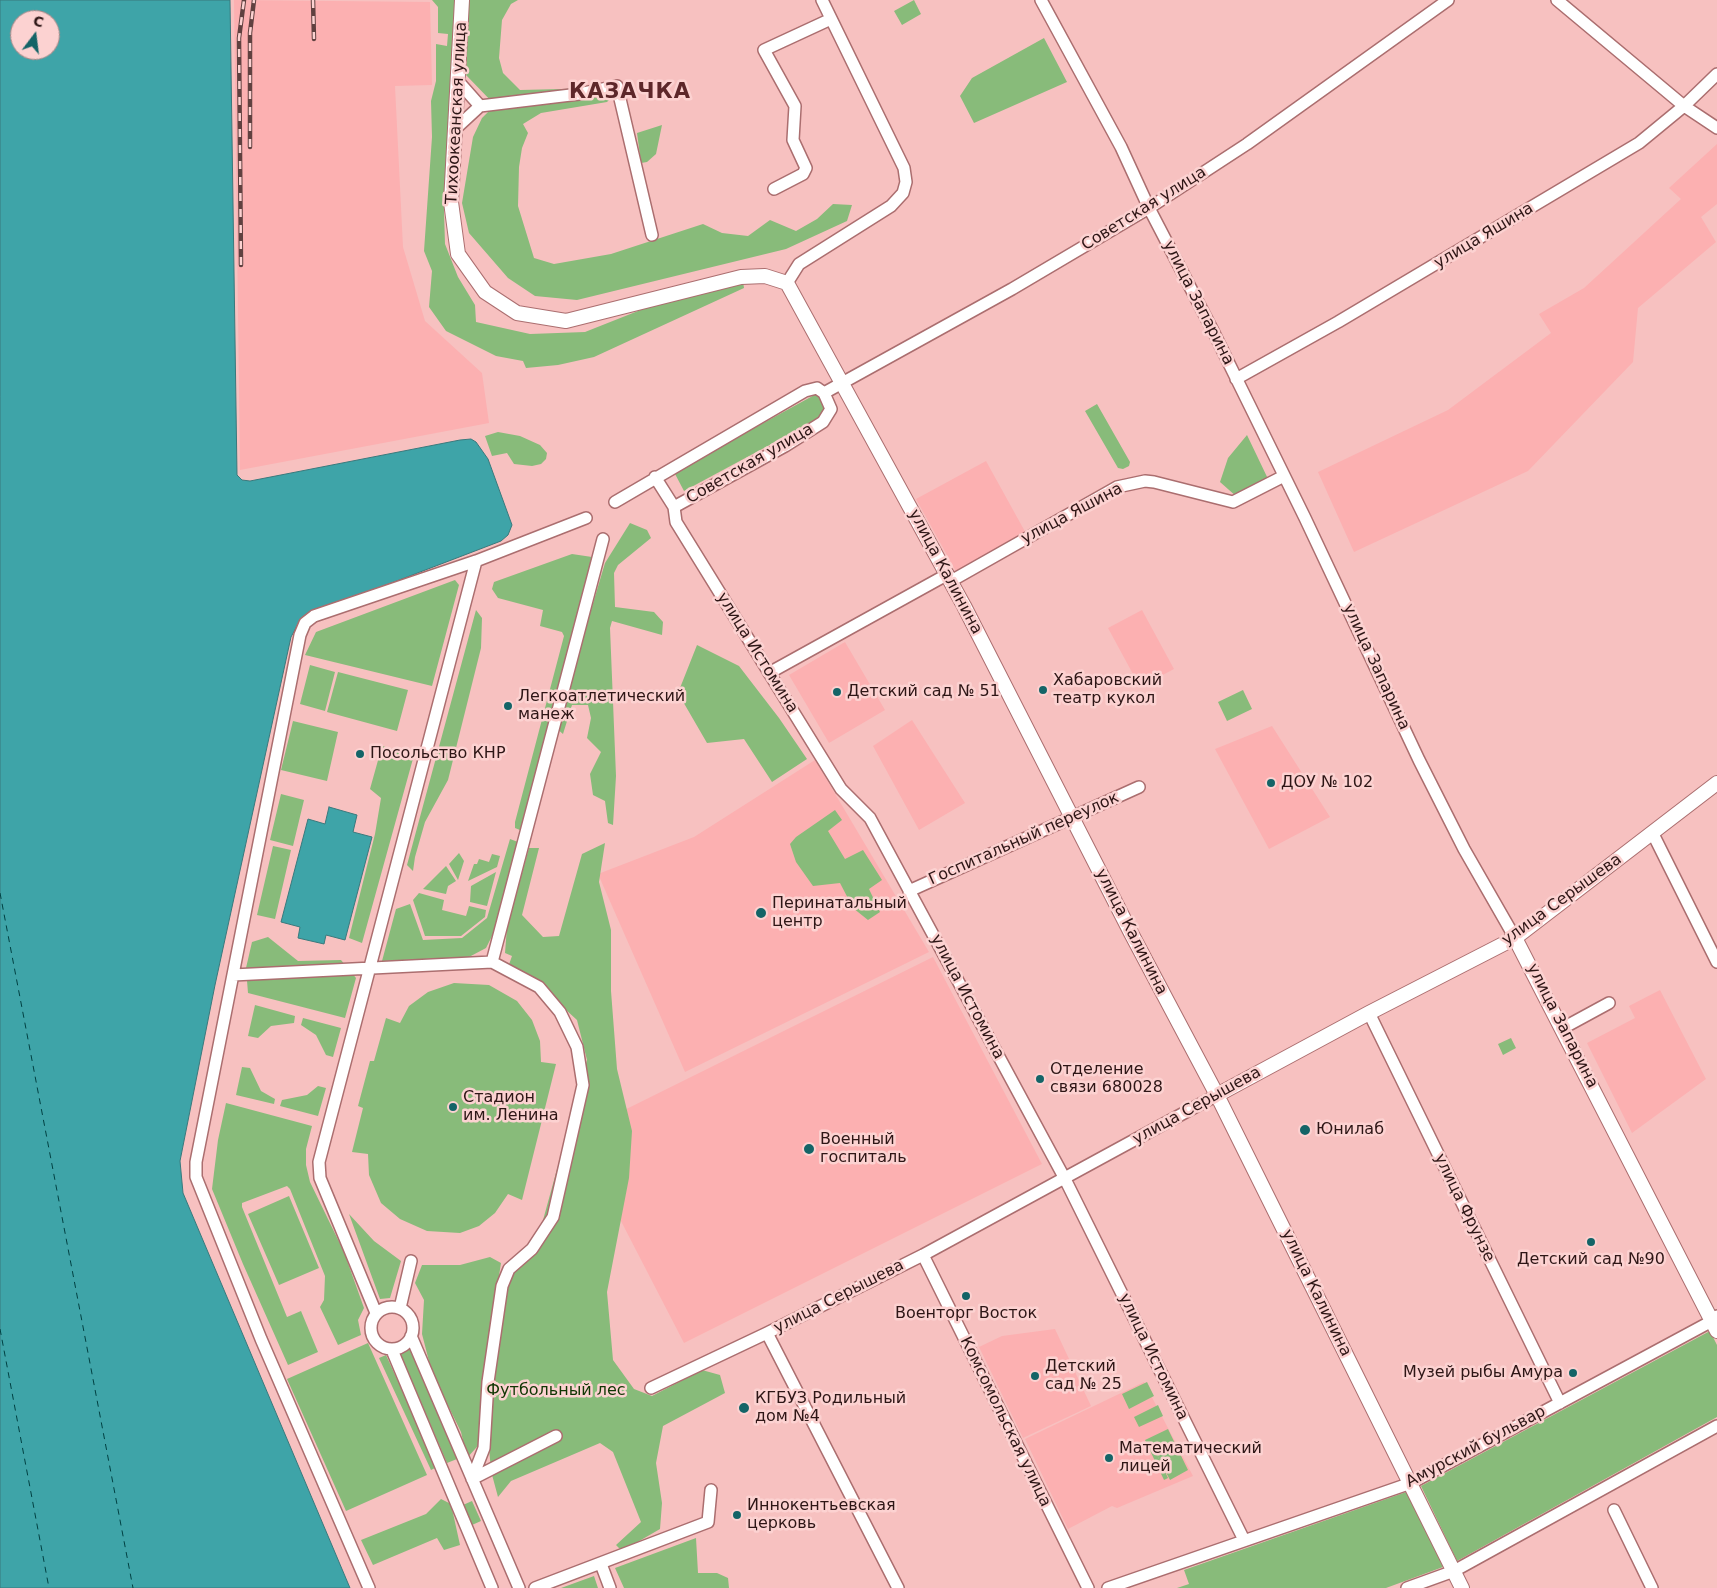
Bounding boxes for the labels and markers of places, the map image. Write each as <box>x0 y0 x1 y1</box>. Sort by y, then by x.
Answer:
place label: Хабаровский театр кукол <box>1053 671 1162 709</box>
place label: Детский сад № 51 <box>847 682 1000 702</box>
marker: Хабаровский театр кукол <box>1037 684 1049 696</box>
marker: Детский сад № 51 <box>831 686 843 698</box>
place label: Легкоатлетический манеж <box>518 687 685 725</box>
marker: Легкоатлетический манеж <box>502 700 514 712</box>
place label: Посольство КНР <box>370 744 506 764</box>
marker: Посольство КНР <box>354 748 366 760</box>
place label: ДОУ № 102 <box>1281 773 1373 793</box>
marker: ДОУ № 102 <box>1265 777 1277 789</box>
place label: Перинатальный центр <box>772 894 907 932</box>
marker: Перинатальный центр <box>754 906 768 920</box>
place label: Отделение связи 680028 <box>1050 1060 1163 1098</box>
marker: Отделение связи 680028 <box>1034 1073 1046 1085</box>
place label: Стадион им. Ленина <box>463 1088 559 1126</box>
marker: Стадион им. Ленина <box>447 1101 459 1113</box>
place label: Юнилаб <box>1316 1120 1384 1140</box>
marker: Юнилаб <box>1298 1123 1312 1137</box>
place label: Военный госпиталь <box>820 1130 907 1168</box>
marker: Военный госпиталь <box>802 1142 816 1156</box>
marker: Детский сад №90 <box>1585 1236 1597 1248</box>
place label: Детский сад №90 <box>1517 1250 1665 1270</box>
marker: Военторг Восток <box>960 1290 972 1302</box>
place label: Военторг Восток <box>895 1304 1037 1324</box>
place label: Детский сад № 25 <box>1045 1357 1122 1395</box>
place label: Музей рыбы Амура <box>1403 1363 1563 1383</box>
marker: Музей рыбы Амура <box>1567 1367 1579 1379</box>
marker: Детский сад № 25 <box>1029 1370 1041 1382</box>
place label: КГБУЗ Родильный дом №4 <box>755 1389 906 1427</box>
marker: КГБУЗ Родильный дом №4 <box>737 1401 751 1415</box>
place label: Математический лицей <box>1119 1439 1262 1477</box>
marker: Математический лицей <box>1103 1452 1115 1464</box>
place label: Иннокентьевская церковь <box>747 1496 896 1534</box>
marker: Иннокентьевская церковь <box>731 1509 743 1521</box>

